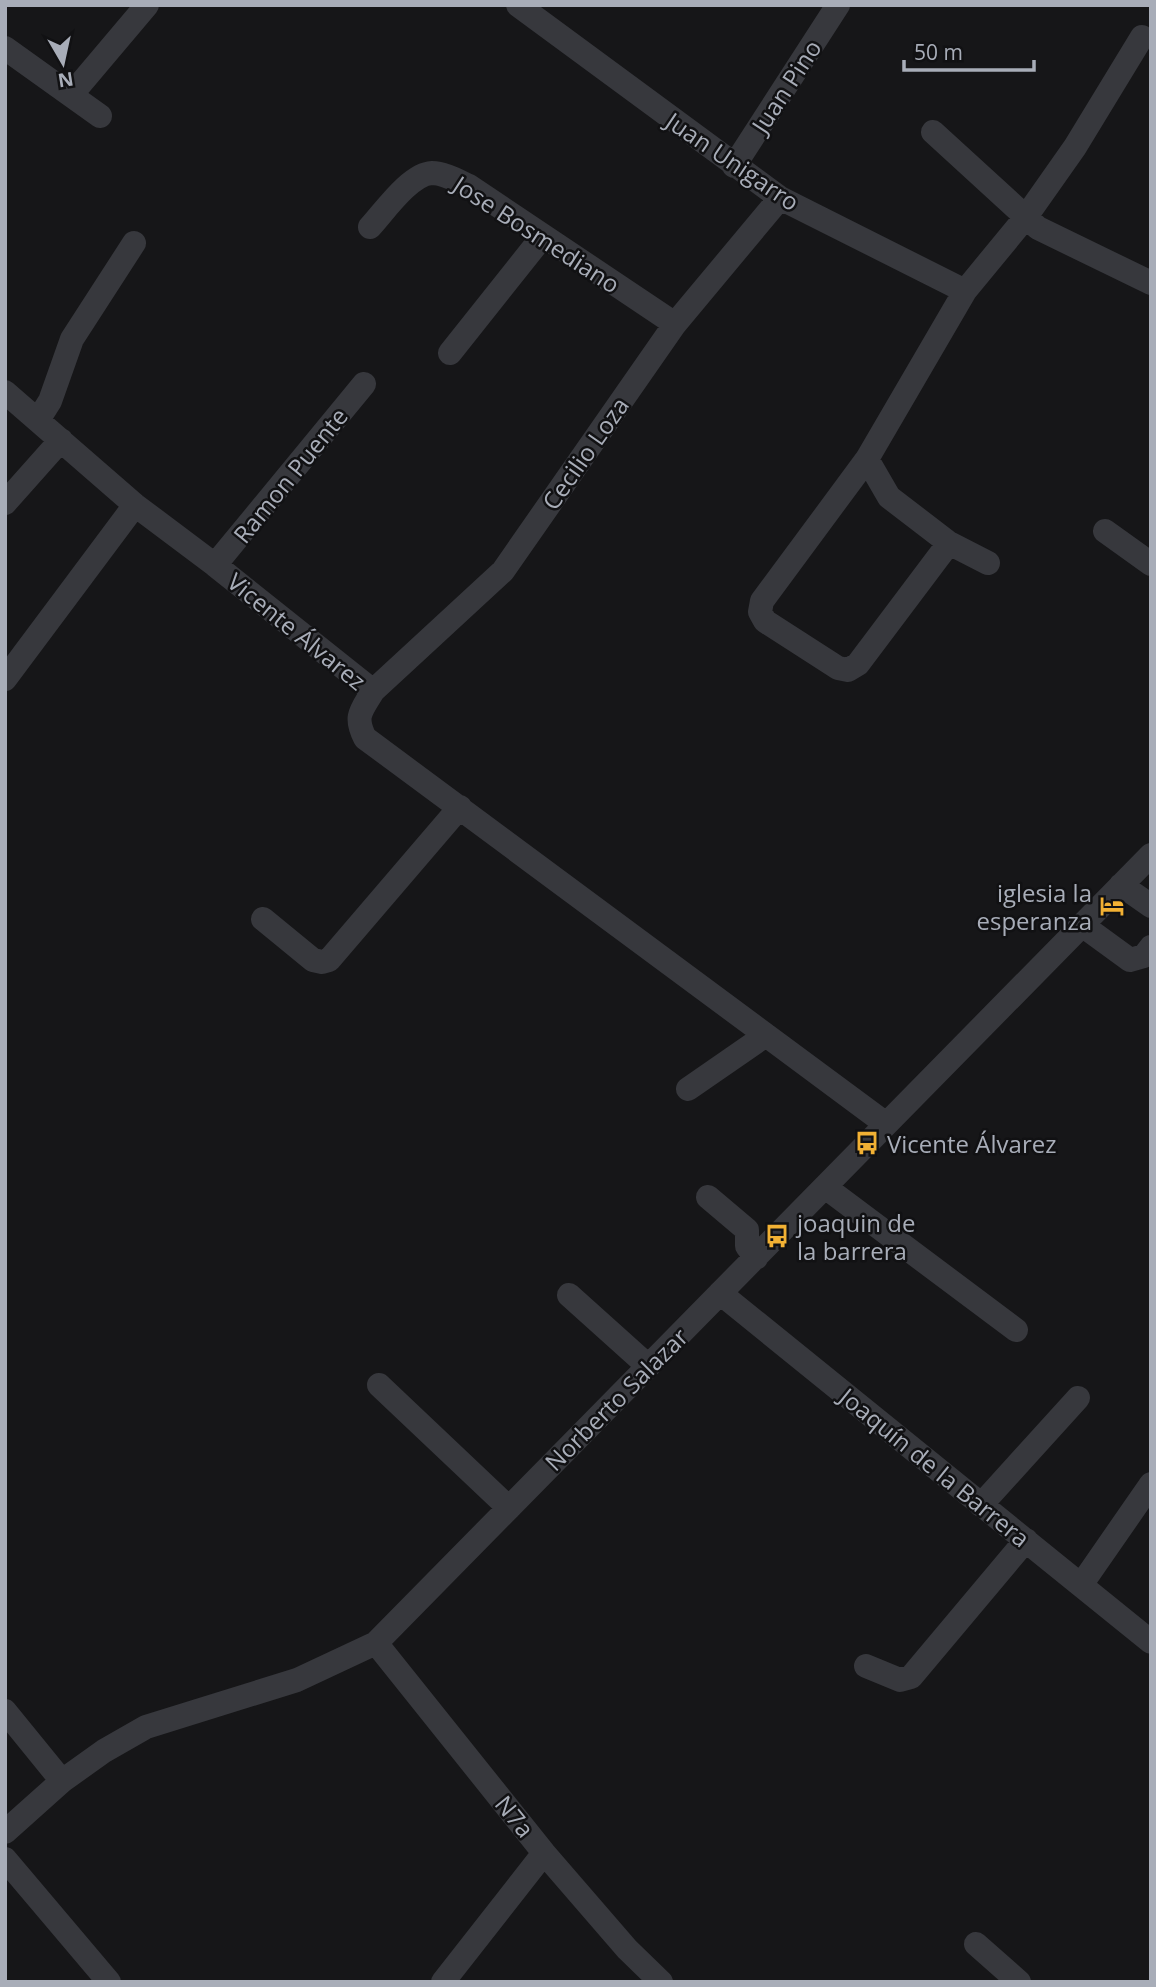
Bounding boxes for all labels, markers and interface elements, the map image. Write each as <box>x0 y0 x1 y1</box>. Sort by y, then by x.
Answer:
north arrow <box>28 28 98 98</box>
scale bar <box>904 28 1034 72</box>
street label: Juan Pino <box>742 33 828 141</box>
text: 50 m <box>914 38 963 66</box>
text: N <box>56 66 75 94</box>
street label: Juan Unigarro <box>658 103 806 218</box>
street label: Jose Bosmediano <box>446 167 627 300</box>
street label: Cecilio Loza <box>534 390 636 516</box>
street label: Ramon Puente <box>225 400 355 550</box>
street label: Vicente Álvarez <box>221 565 373 697</box>
place label: iglesia la esperanza <box>976 876 1092 937</box>
hotel icon: iglesia la esperanza <box>1098 892 1126 920</box>
place label: Vicente Álvarez <box>887 1127 1056 1160</box>
bus stop icon: Vicente Álvarez <box>853 1129 881 1157</box>
place label: joaquin de la barrera <box>795 1206 915 1267</box>
bus stop icon: joaquin de la barrera <box>763 1222 791 1250</box>
street label: Norberto Salazar <box>537 1320 695 1478</box>
street label: Joaquín de la Barrera <box>831 1379 1037 1554</box>
street label: N7a <box>488 1788 542 1844</box>

